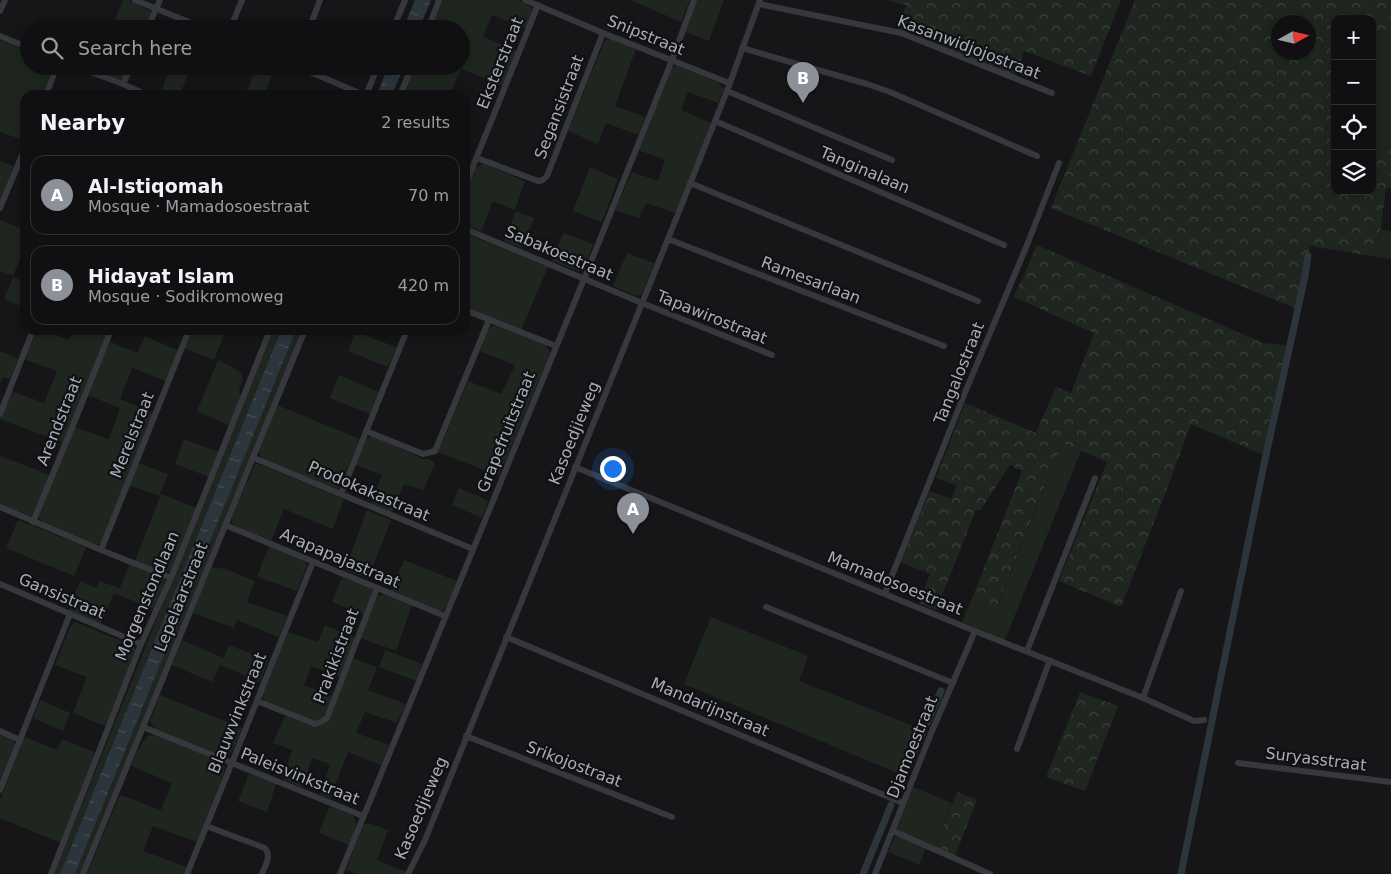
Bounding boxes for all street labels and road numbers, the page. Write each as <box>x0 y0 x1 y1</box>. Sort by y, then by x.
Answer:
street label: Snipstraat <box>604 11 688 59</box>
street label: Kasanwidjojostraat <box>895 11 1043 83</box>
street label: Eksterstraat <box>473 14 527 112</box>
street label: Segansistraat <box>530 52 588 162</box>
street label: Tanginalaan <box>816 142 913 197</box>
street label: Sabakoestraat <box>502 222 616 284</box>
street label: Ramesarlaan <box>759 252 863 308</box>
street label: Tapawirostraat <box>653 286 770 348</box>
street label: Tangalostraat <box>930 319 988 428</box>
street label: Grapefruitstraat <box>473 369 539 495</box>
street label: Arendstraat <box>33 374 85 468</box>
street label: Kasoedjieweg <box>545 378 603 488</box>
street label: Merelstraat <box>106 389 158 481</box>
street label: Prodokakastraat <box>305 457 433 525</box>
street label: Arapapajastraat <box>277 524 403 592</box>
street label: Morgenstondlaan <box>111 528 183 664</box>
street label: Lepelaarstraat <box>150 540 212 654</box>
street label: Mamadosoestraat <box>825 547 965 619</box>
street label: Gansistraat <box>16 569 108 623</box>
street label: Prakikistraat <box>309 606 363 706</box>
street label: Blauwvinkstraat <box>204 650 270 776</box>
street label: Mandarijnstraat <box>648 674 772 740</box>
street label: Djamoestraat <box>883 693 941 801</box>
street label: Srikojostraat <box>523 737 625 791</box>
street label: Suryasstraat <box>1264 743 1368 775</box>
street label: Paleisvinkstraat <box>238 744 362 808</box>
street label: Kasoedjieweg <box>391 754 451 862</box>

